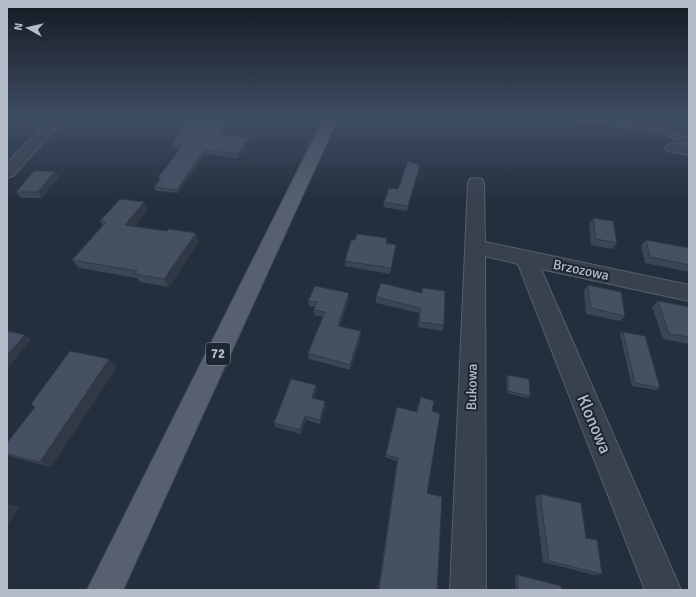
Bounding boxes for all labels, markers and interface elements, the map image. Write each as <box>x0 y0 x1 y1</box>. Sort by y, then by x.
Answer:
north arrow <box>8 8 48 48</box>
text: N <box>12 22 26 31</box>
street label: Brzozowa <box>551 256 611 284</box>
road number: 72 <box>206 343 230 365</box>
street label: Bukowa <box>463 363 481 411</box>
street label: Klonowa <box>572 391 616 457</box>

